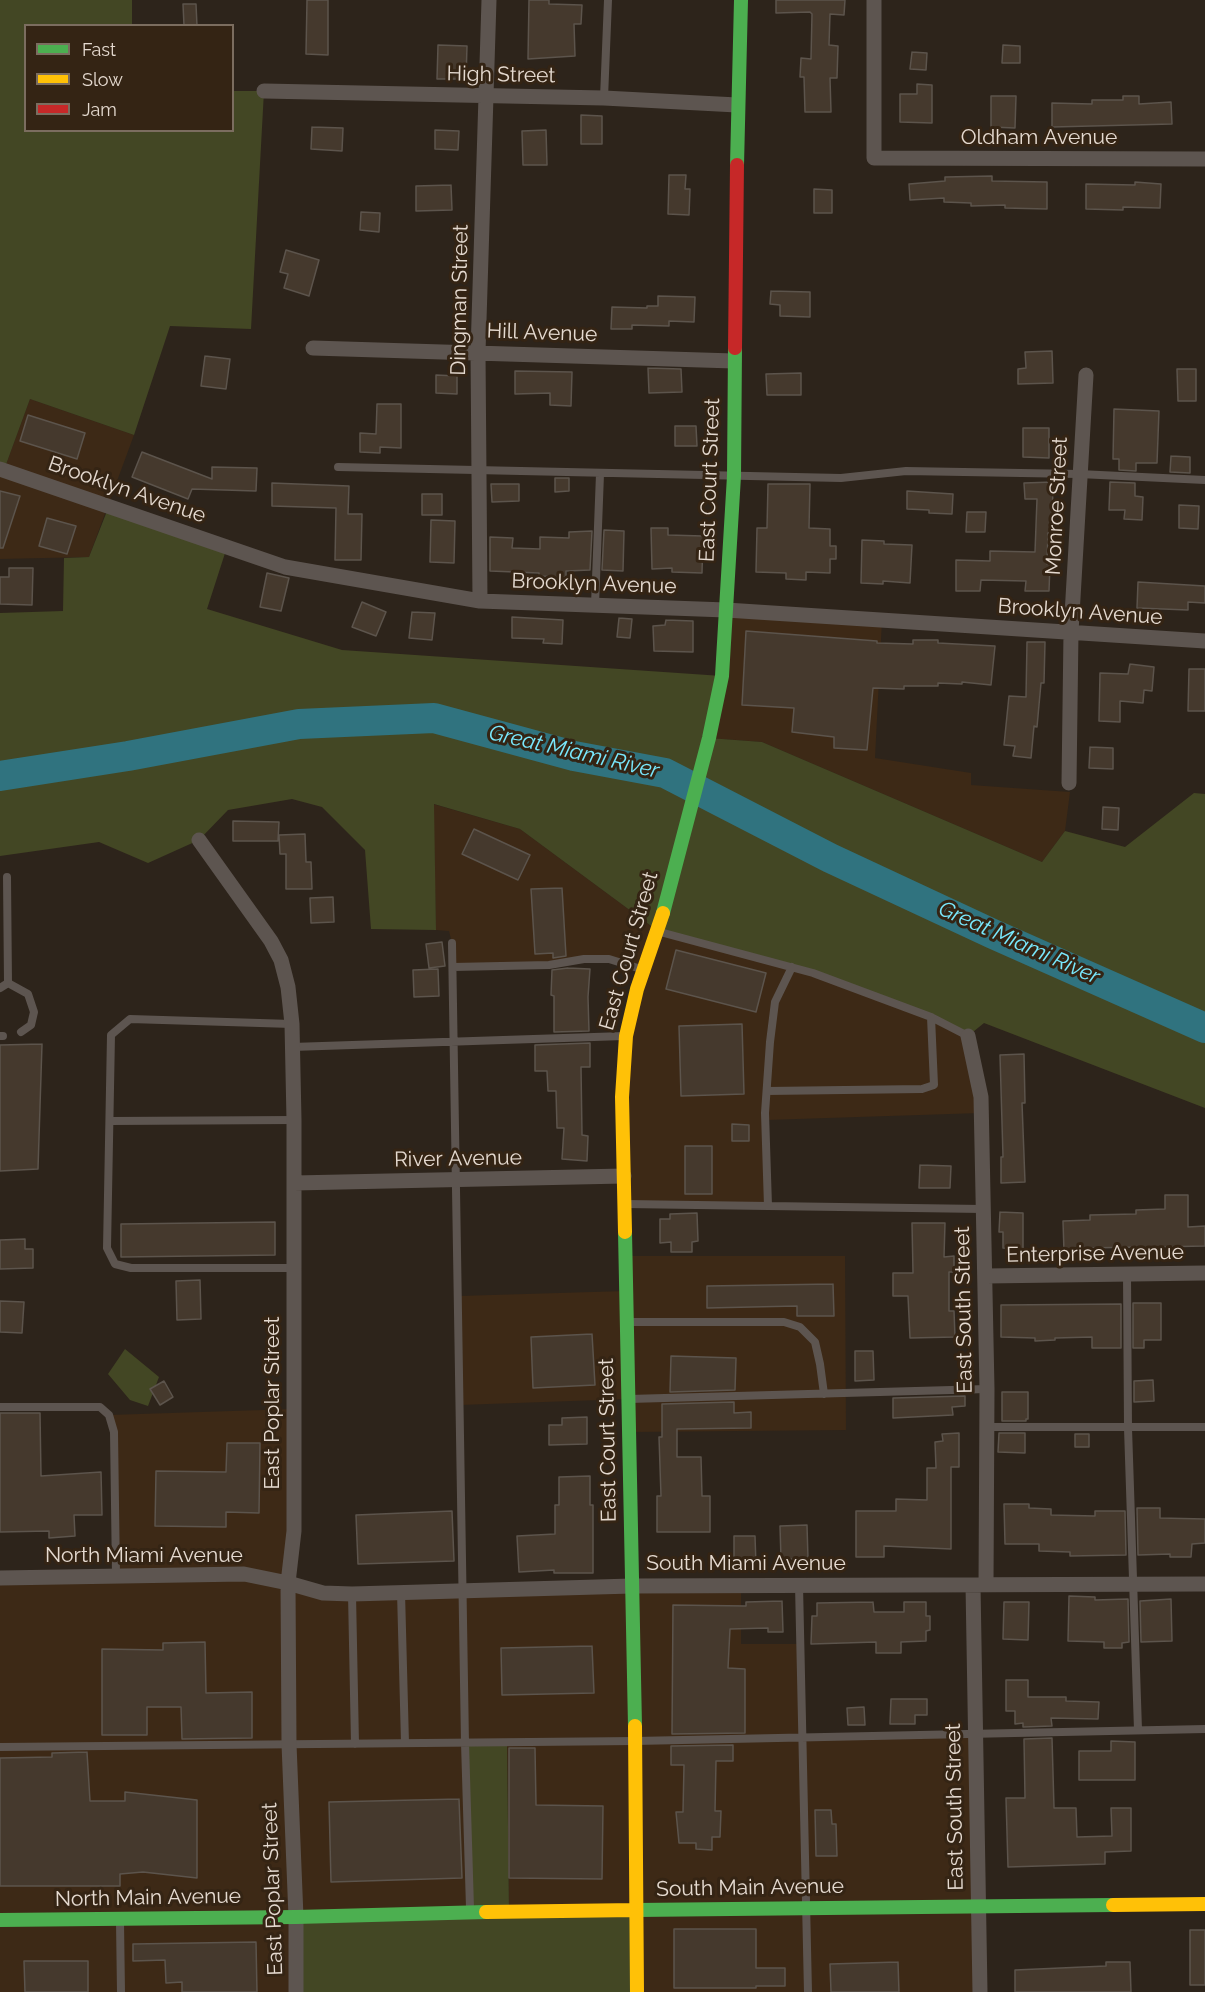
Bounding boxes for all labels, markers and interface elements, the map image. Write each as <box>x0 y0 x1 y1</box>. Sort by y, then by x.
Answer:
legend <box>24 24 234 132</box>
text: Fast <box>82 39 116 60</box>
street label: High Street <box>446 61 556 89</box>
text: Slow <box>82 69 123 90</box>
text: Jam <box>82 99 117 120</box>
street label: Oldham Avenue <box>961 125 1117 151</box>
street label: Dingman Street <box>446 224 474 376</box>
street label: Hill Avenue <box>486 318 598 348</box>
street label: East Court Street <box>695 398 725 562</box>
street label: Monroe Street <box>1041 436 1073 576</box>
street label: Brooklyn Avenue <box>45 451 209 529</box>
street label: Brooklyn Avenue <box>511 569 677 599</box>
street label: Brooklyn Avenue <box>997 594 1163 630</box>
water label: Great Miami River <box>486 720 662 784</box>
street label: East Court Street <box>594 869 664 1033</box>
water label: Great Miami River <box>934 896 1104 990</box>
street label: River Avenue <box>394 1145 522 1173</box>
street label: East South Street <box>950 1226 978 1394</box>
street label: Enterprise Avenue <box>1006 1240 1184 1268</box>
street label: East Poplar Street <box>260 1316 286 1490</box>
street label: East Court Street <box>594 1358 622 1522</box>
street label: North Miami Avenue <box>45 1543 243 1569</box>
street label: South Miami Avenue <box>646 1551 846 1577</box>
street label: East South Street <box>941 1723 969 1891</box>
street label: East Poplar Street <box>257 1802 289 1976</box>
street label: South Main Avenue <box>656 1874 844 1902</box>
street label: North Main Avenue <box>55 1884 241 1912</box>

